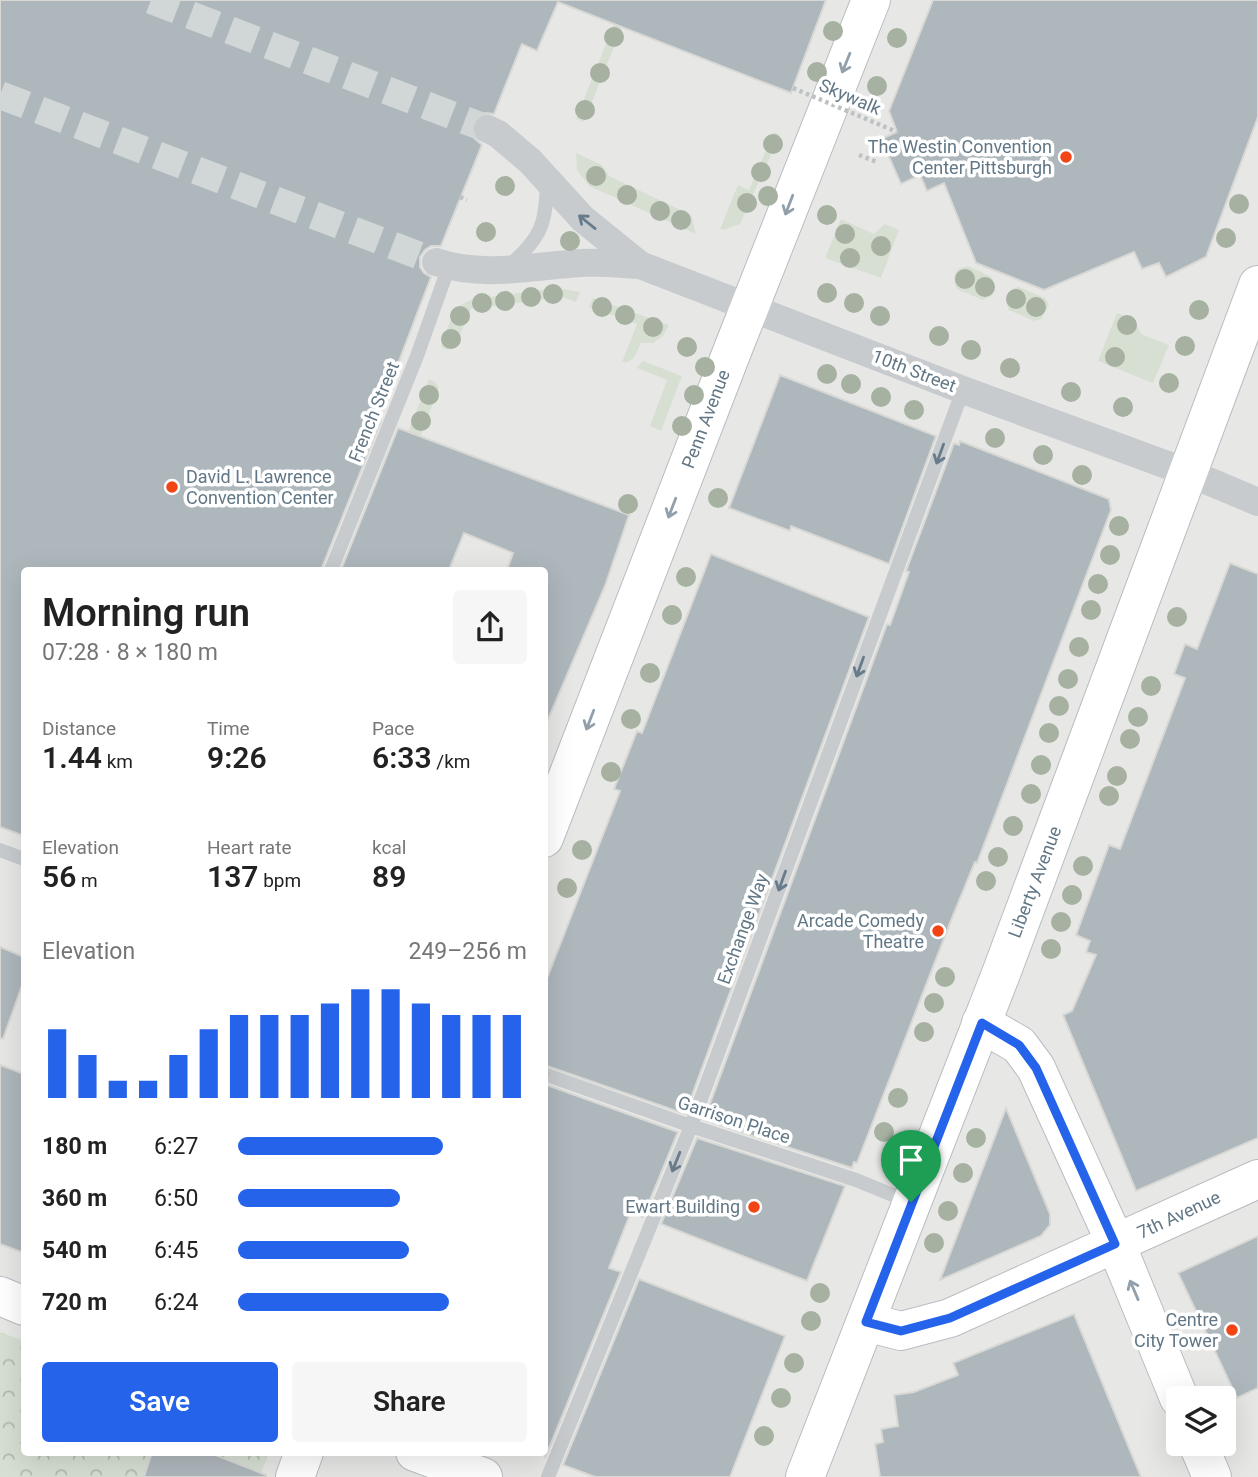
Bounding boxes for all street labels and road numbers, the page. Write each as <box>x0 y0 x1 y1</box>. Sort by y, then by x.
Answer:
street label: Skywalk <box>816 74 885 119</box>
street label: 10th Street <box>869 345 959 396</box>
street label: French Street <box>344 358 403 465</box>
street label: Penn Avenue <box>677 367 734 471</box>
street label: Liberty Avenue <box>1004 823 1065 941</box>
street label: Exchange Way <box>713 870 772 987</box>
street label: Garrison Place <box>675 1091 793 1148</box>
street label: 7th Avenue <box>1134 1186 1224 1243</box>

